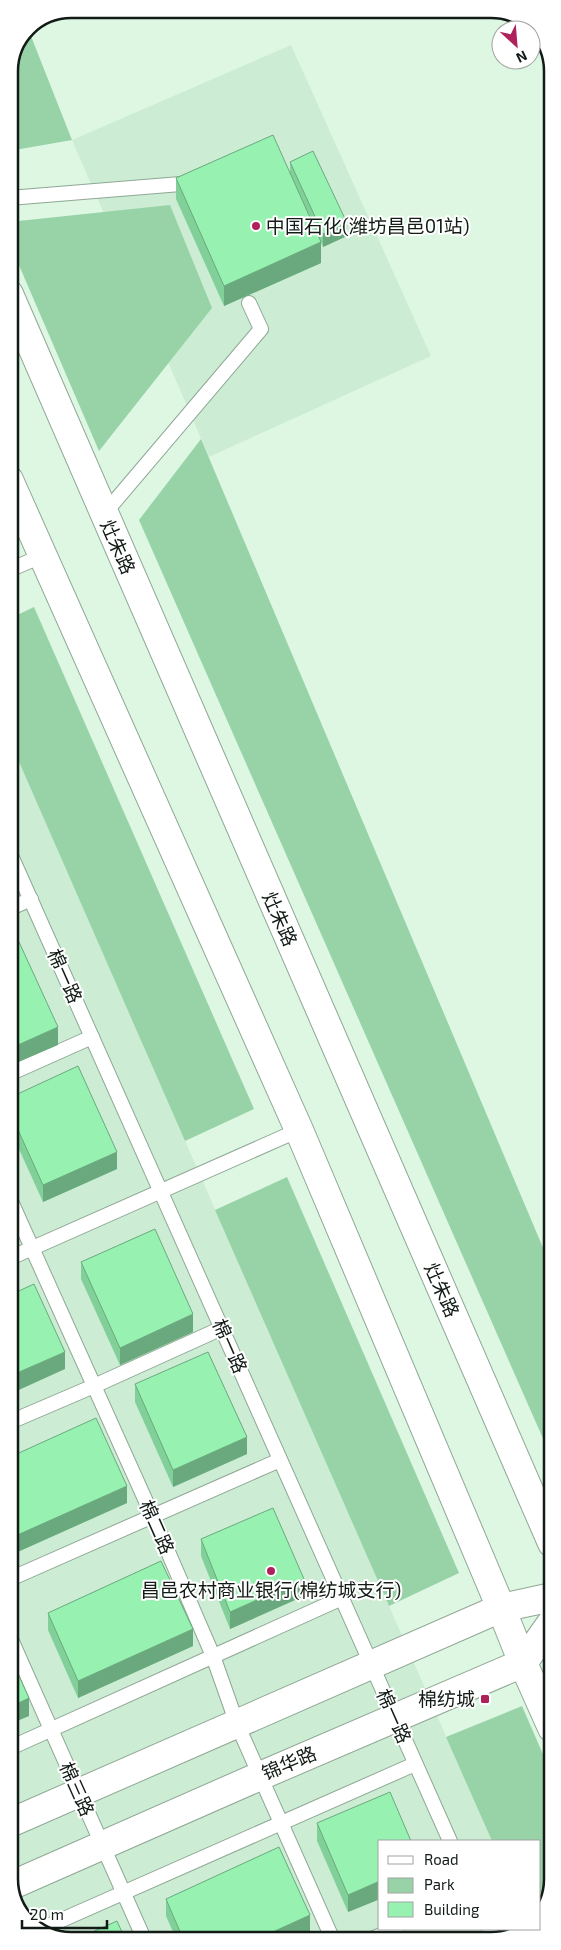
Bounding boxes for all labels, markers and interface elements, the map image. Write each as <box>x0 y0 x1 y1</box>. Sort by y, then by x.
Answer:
north arrow <box>491 20 541 70</box>
text: N <box>514 47 530 67</box>
place label: 中国石化(潍坊昌邑01站) <box>266 214 470 237</box>
marker: 中国石化(潍坊昌邑01站) <box>250 220 262 232</box>
street label: 灶朱路 <box>96 516 141 578</box>
street label: 灶朱路 <box>258 888 303 950</box>
street label: 棉一路 <box>43 945 88 1007</box>
street label: 灶朱路 <box>420 1259 465 1321</box>
street label: 棉一路 <box>208 1315 253 1377</box>
street label: 棉二路 <box>135 1496 180 1558</box>
marker: 昌邑农村商业银行(棉纺城支行) <box>265 1565 277 1577</box>
place label: 昌邑农村商业银行(棉纺城支行) <box>141 1578 401 1601</box>
street label: 棉一路 <box>372 1685 417 1747</box>
place label: 棉纺城 <box>418 1687 475 1710</box>
marker: 棉纺城 <box>479 1693 491 1705</box>
street label: 锦华路 <box>258 1741 320 1784</box>
street label: 棉三路 <box>55 1758 100 1820</box>
legend <box>378 1840 541 1930</box>
text: Road <box>424 1850 459 1868</box>
text: Park <box>424 1875 455 1893</box>
scale bar <box>22 1898 108 1930</box>
text: Building <box>424 1900 480 1918</box>
text: 20 m <box>30 1905 64 1923</box>

